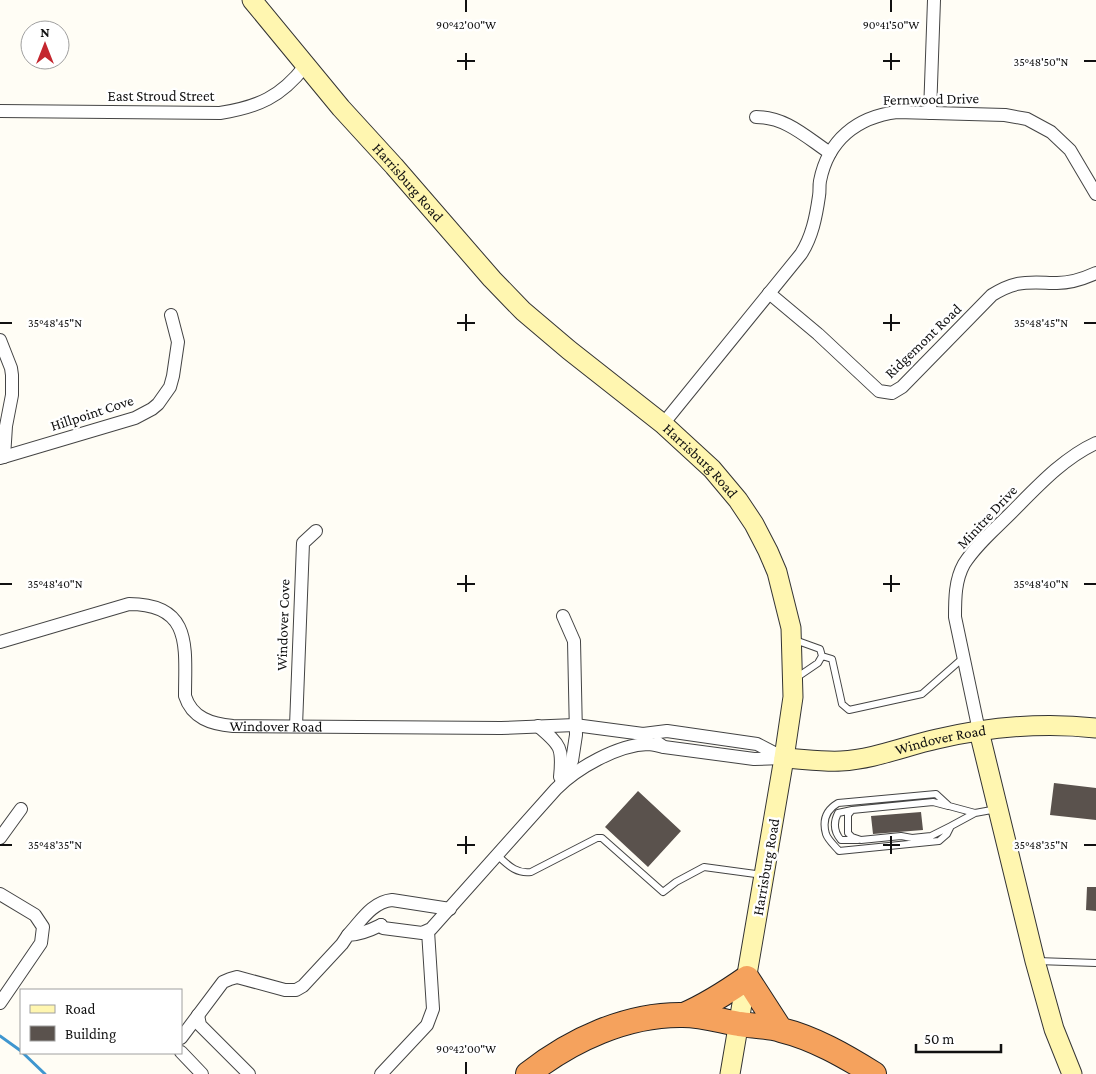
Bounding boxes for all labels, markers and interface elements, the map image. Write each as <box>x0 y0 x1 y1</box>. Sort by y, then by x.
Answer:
text: 90°42'00"W <box>436 18 496 32</box>
text: 90°41'50"W <box>863 18 919 32</box>
north arrow <box>20 20 70 70</box>
text: N <box>40 24 50 40</box>
text: 35°48'50"N <box>1014 55 1069 69</box>
street label: East Stroud Street <box>108 88 216 104</box>
street label: Fernwood Drive <box>883 90 980 108</box>
street label: Harrisburg Road <box>369 140 446 225</box>
street label: Ridgemont Road <box>882 301 965 382</box>
text: 35°48'45"N <box>28 316 82 330</box>
text: 35°48'45"N <box>1014 316 1068 330</box>
street label: Hillpoint Cove <box>48 392 136 435</box>
street label: Harrisburg Road <box>660 420 741 501</box>
street label: Minitre Drive <box>954 482 1021 552</box>
text: 35°48'40"N <box>27 577 83 591</box>
text: 35°48'40"N <box>1013 577 1069 591</box>
street label: Windover Cove <box>273 578 293 671</box>
street label: Windover Road <box>230 718 323 735</box>
street label: Windover Road <box>893 722 987 758</box>
street label: Harrisburg Road <box>750 817 783 917</box>
text: 35°48'35"N <box>28 838 82 852</box>
text: 35°48'35"N <box>1014 838 1068 852</box>
legend <box>20 989 182 1054</box>
text: Road <box>65 1001 96 1017</box>
scale bar <box>916 1022 1001 1054</box>
text: Building <box>65 1026 116 1043</box>
text: 50 m <box>924 1031 954 1047</box>
text: 90°42'00"W <box>436 1042 496 1056</box>

